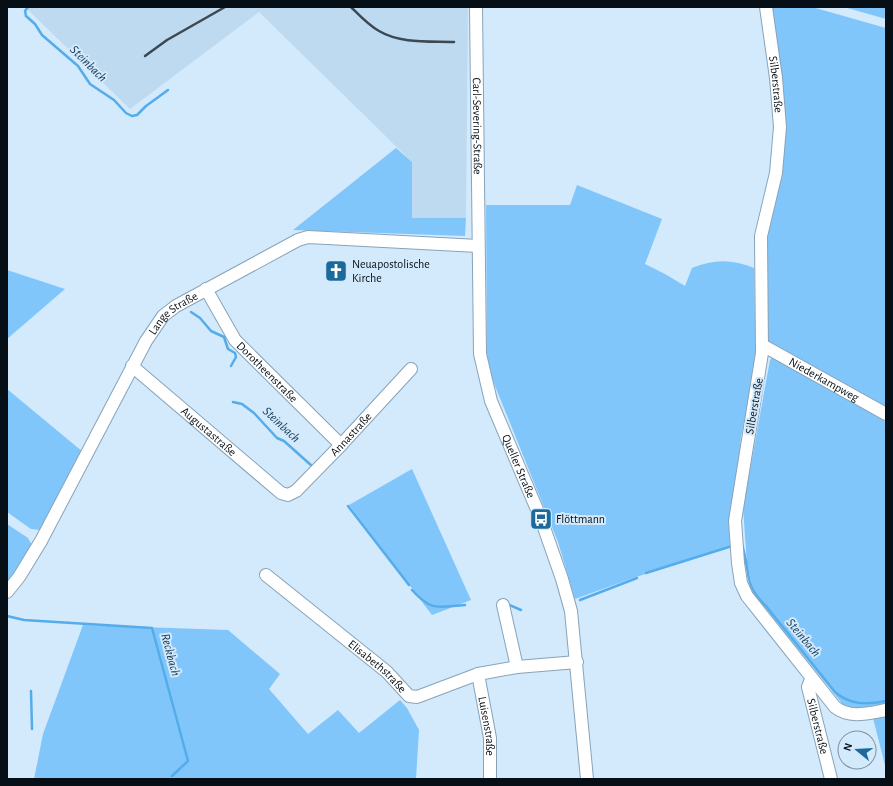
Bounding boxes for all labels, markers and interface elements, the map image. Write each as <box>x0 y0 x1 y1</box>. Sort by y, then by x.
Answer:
water label: Steinbach <box>67 43 109 85</box>
street label: Silberstraße <box>767 55 785 113</box>
street label: Carl-Severing-Straße <box>471 77 484 175</box>
church icon: Neuapostolische Kirche <box>323 258 349 284</box>
place label: Neuapostolische Kirche <box>352 258 430 284</box>
street label: Lange Straße <box>146 289 200 337</box>
street label: Dorotheenstraße <box>234 339 300 404</box>
street label: Niederkampweg <box>787 355 861 404</box>
street label: Silberstraße <box>743 377 765 435</box>
street label: Augustastraße <box>179 405 239 458</box>
water label: Steinbach <box>260 405 302 445</box>
street label: Annastraße <box>328 410 374 458</box>
street label: Queller Straße <box>499 433 537 500</box>
bus stop icon: Flöttmann <box>528 506 554 532</box>
place label: Flöttmann <box>556 513 605 525</box>
water label: Steinbach <box>783 616 823 660</box>
water label: Reckbach <box>158 632 182 678</box>
street label: Elisabethstraße <box>346 637 409 695</box>
street label: Luisenstraße <box>476 695 496 756</box>
street label: Silberstraße <box>805 697 831 755</box>
north arrow <box>837 730 877 770</box>
text: N <box>842 742 854 752</box>

